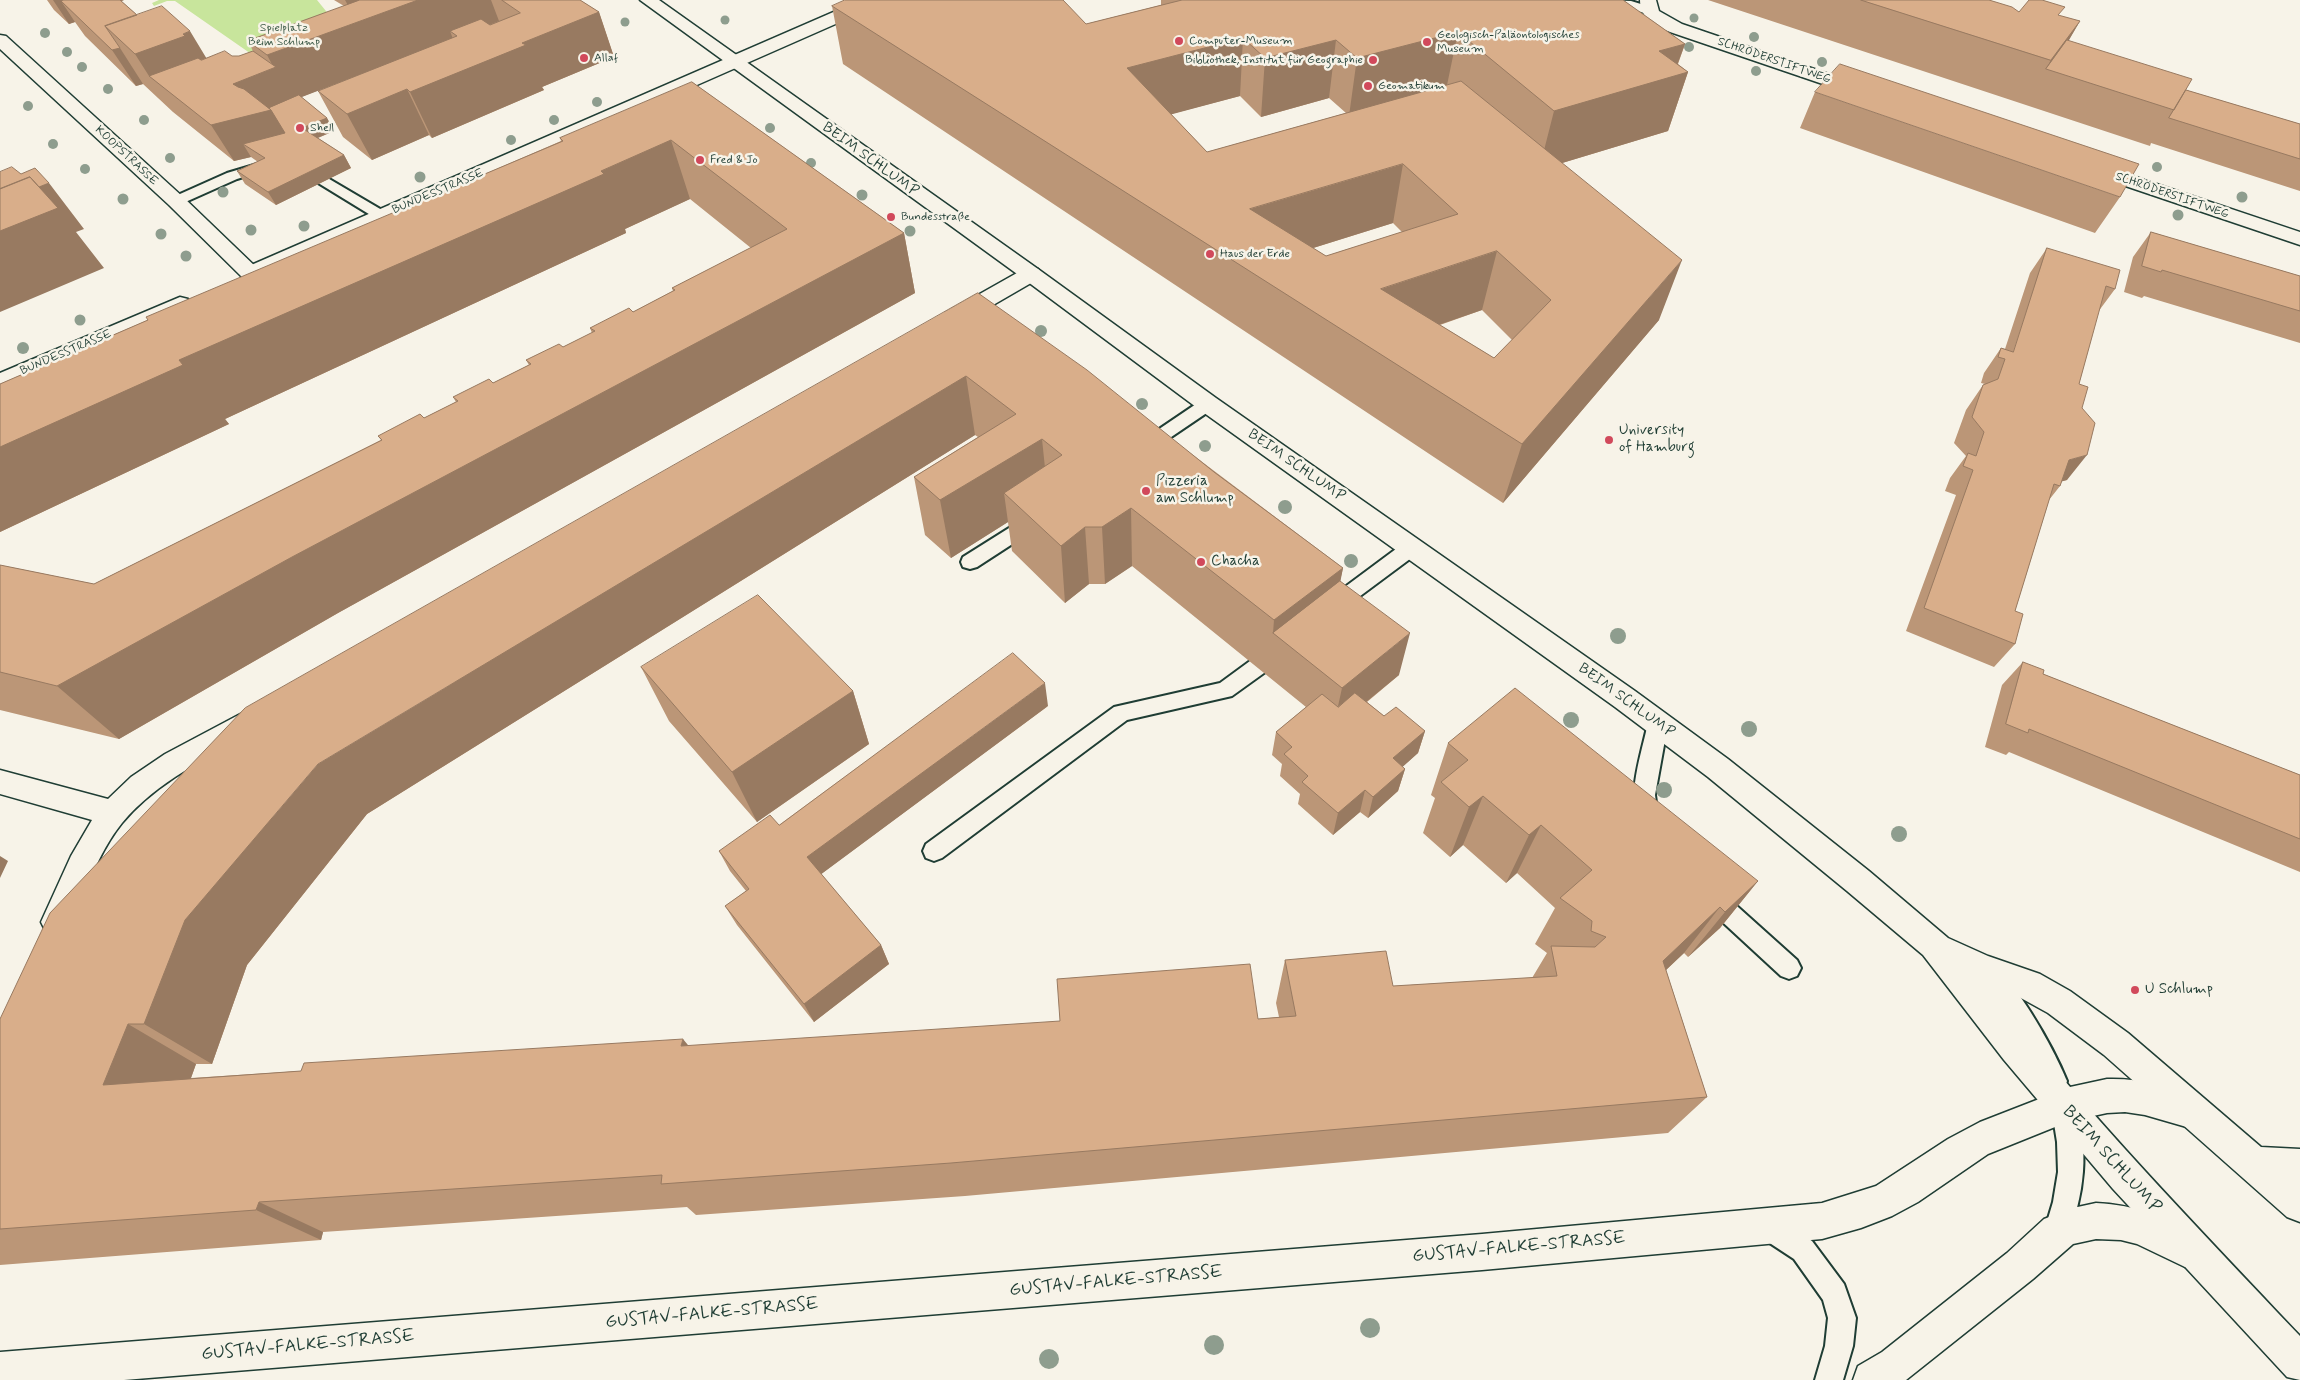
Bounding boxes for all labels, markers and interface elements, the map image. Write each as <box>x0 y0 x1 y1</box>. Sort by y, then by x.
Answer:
park label: Spielplatz Beim Schlump <box>248 21 320 49</box>
place label: Geologisch-Paläontologisches Museum <box>1437 28 1580 56</box>
place label: Computer-Museum <box>1189 34 1292 48</box>
marker: Computer-Museum <box>1173 35 1185 47</box>
street label: SCHRÖDERSTIFTWEG <box>1715 35 1833 87</box>
marker: Geologisch-Paläontologisches Museum <box>1421 36 1433 48</box>
place label: Allaf <box>594 51 618 65</box>
marker: Allaf <box>578 52 590 64</box>
place label: Bibliothek, Institut für Geographie <box>1185 53 1363 67</box>
marker: Bibliothek, Institut für Geographie <box>1367 54 1379 66</box>
place label: Geomatikum <box>1378 79 1445 93</box>
marker: Geomatikum <box>1362 80 1374 92</box>
street label: BEIM SCHLUMP <box>818 119 922 201</box>
place label: Shell <box>310 121 334 135</box>
marker: Shell <box>294 122 306 134</box>
street label: KOOPSTRASSE <box>91 123 161 189</box>
place label: Fred & Jo <box>710 153 758 167</box>
marker: Fred & Jo <box>694 154 706 166</box>
street label: BUNDESSTRASSE <box>390 166 486 218</box>
street label: SCHRÖDERSTIFTWEG <box>2113 170 2231 222</box>
place label: Bundesstraße <box>901 210 970 224</box>
marker: Bundesstraße <box>885 211 897 223</box>
place label: Haus der Erde <box>1220 247 1290 261</box>
marker: Haus der Erde <box>1204 248 1216 260</box>
street label: BUNDESSTRASSE <box>18 327 114 379</box>
place label: University of Hamburg <box>1619 422 1695 457</box>
street label: BEIM SCHLUMP <box>1244 426 1348 506</box>
marker: University of Hamburg <box>1603 434 1615 446</box>
place label: Pizzeria am Schlump <box>1156 473 1234 508</box>
marker: Pizzeria am Schlump <box>1140 485 1152 497</box>
place label: Chacha <box>1211 553 1260 571</box>
marker: Chacha <box>1195 556 1207 568</box>
street label: BEIM SCHLUMP <box>1574 660 1678 742</box>
place label: U Schlump <box>2145 981 2213 999</box>
marker: U Schlump <box>2129 984 2141 996</box>
street label: BEIM SCHLUMP <box>2057 1102 2165 1218</box>
street label: GUSTAV-FALKE-STRASSE <box>1412 1228 1626 1268</box>
street label: GUSTAV-FALKE-STRASSE <box>1009 1262 1223 1302</box>
street label: GUSTAV-FALKE-STRASSE <box>605 1294 819 1334</box>
street label: GUSTAV-FALKE-STRASSE <box>201 1326 415 1366</box>

